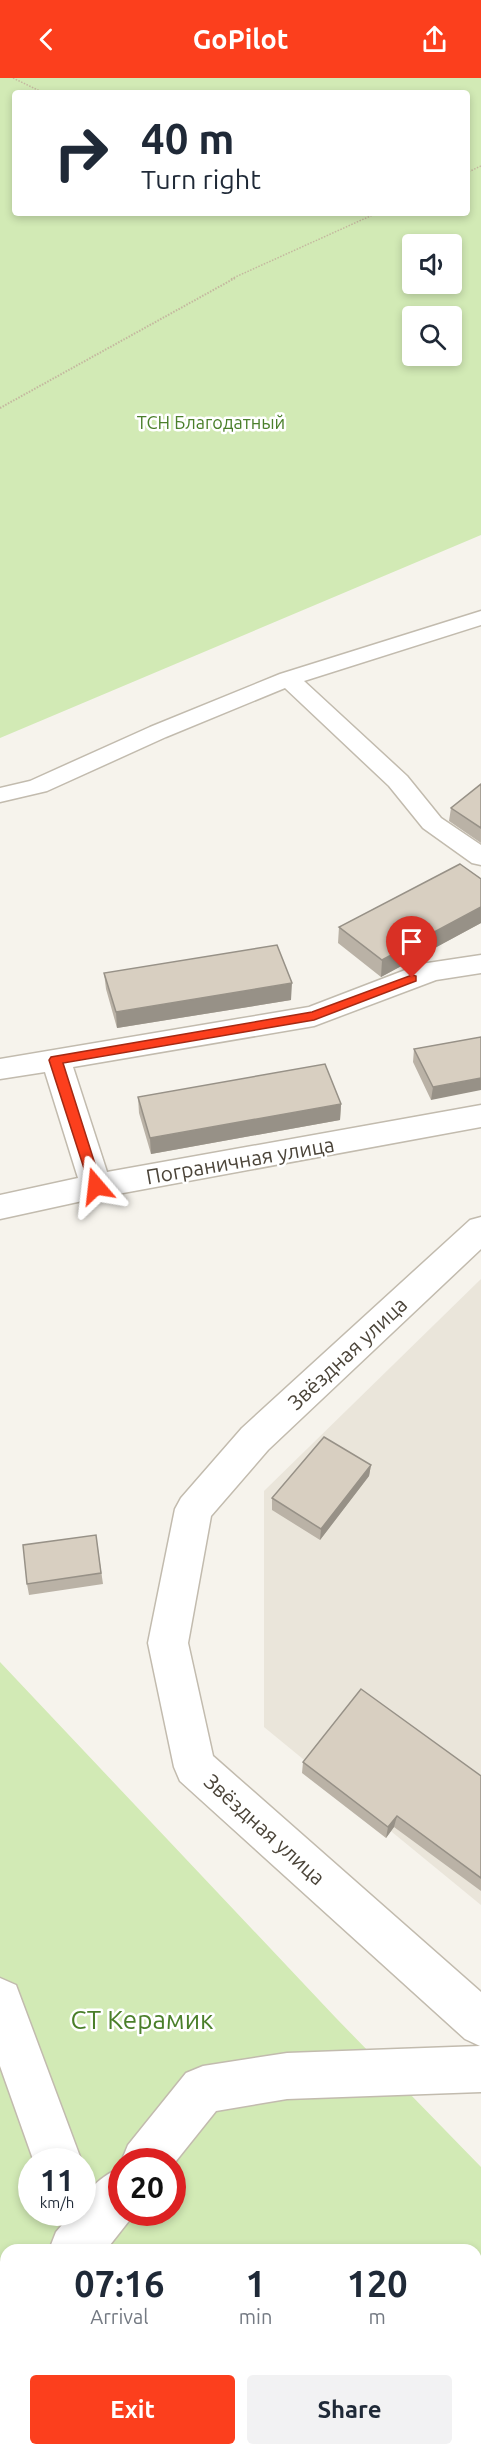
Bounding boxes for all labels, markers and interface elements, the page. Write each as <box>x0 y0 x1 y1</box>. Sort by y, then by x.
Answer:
icon: back <box>30 23 63 56</box>
icon: share <box>418 23 451 56</box>
text: GoPilot <box>193 24 288 54</box>
icon: right <box>42 114 120 192</box>
text: 40 m <box>141 115 235 162</box>
text: Turn right <box>141 164 261 194</box>
map controls <box>402 234 462 366</box>
button: sound <box>402 234 462 294</box>
button: search <box>402 306 462 366</box>
park label: ТСН Благодатный <box>137 412 285 432</box>
pin <box>386 916 437 978</box>
icon: arrive <box>395 925 428 958</box>
street label: Пограничная улица <box>144 1132 336 1188</box>
position arrow <box>64 1154 128 1218</box>
street label: Звёздная улица <box>283 1292 411 1414</box>
street label: Звёздная улица <box>200 1769 330 1889</box>
park label: СТ Керамик <box>71 2005 213 2034</box>
speed limit sign: 20 <box>108 2148 186 2226</box>
text: 11 <box>40 2163 74 2197</box>
text: km/h <box>40 2194 74 2211</box>
text: 07:16 <box>74 2263 164 2304</box>
text: 1 <box>245 2263 266 2304</box>
text: 120 <box>347 2263 408 2304</box>
text: Arrival <box>90 2305 149 2328</box>
text: min <box>239 2305 272 2328</box>
text: m <box>369 2305 386 2328</box>
button: Exit <box>30 2375 235 2444</box>
button: Share <box>247 2375 452 2444</box>

